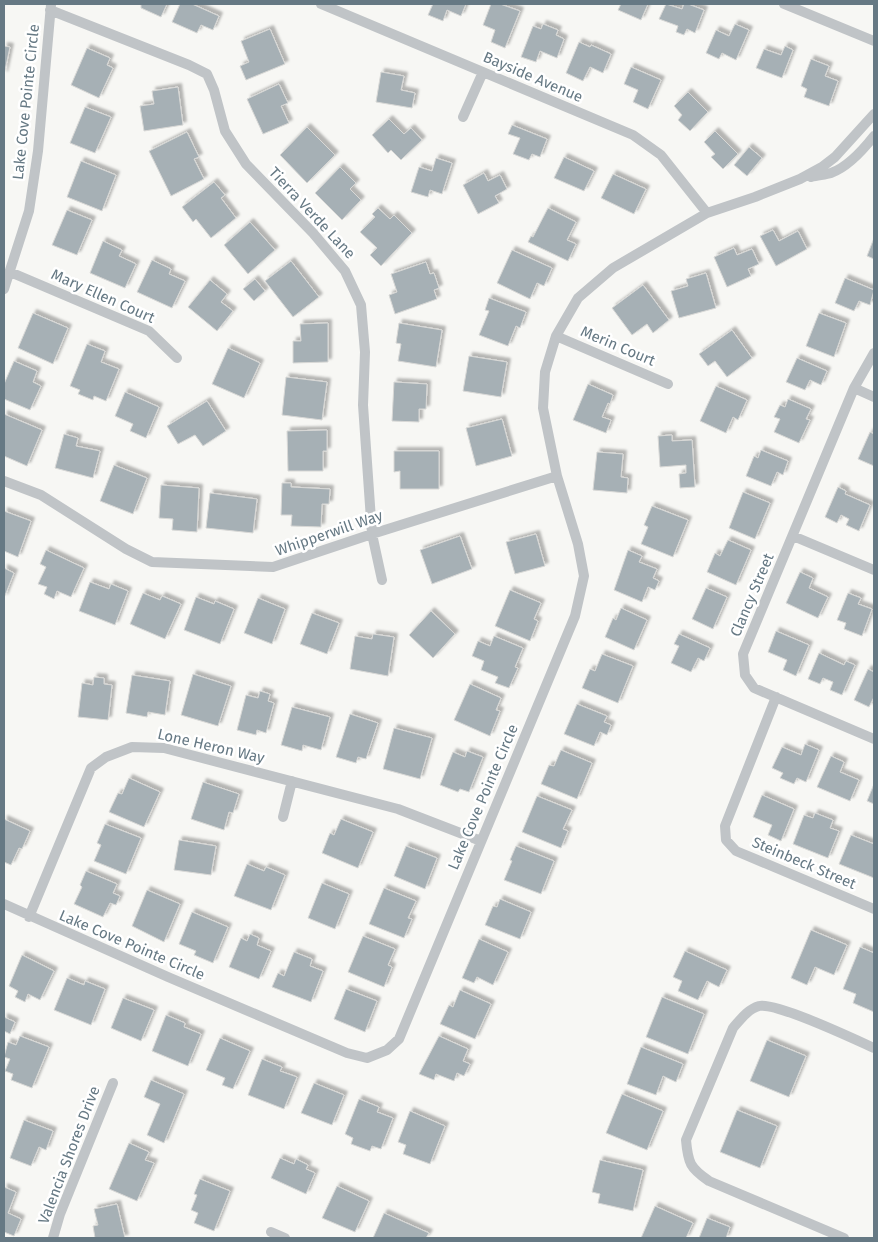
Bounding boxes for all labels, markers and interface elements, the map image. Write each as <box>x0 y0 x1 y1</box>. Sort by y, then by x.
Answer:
street label: Lake Cove Pointe Circle <box>9 23 43 181</box>
street label: Bayside Avenue <box>480 48 586 106</box>
street label: Tierra Verde Lane <box>265 164 359 262</box>
street label: Mary Ellen Court <box>48 265 158 327</box>
street label: Merin Court <box>578 322 659 370</box>
street label: Whipperwill Way <box>273 506 386 560</box>
street label: Clancy Street <box>726 550 778 639</box>
street label: Lake Cove Pointe Circle <box>444 721 522 873</box>
street label: Lone Heron Way <box>156 725 267 767</box>
street label: Steinbeck Street <box>749 833 859 893</box>
street label: Lake Cove Pointe Circle <box>56 906 208 984</box>
street label: Valencia Shores Drive <box>34 1084 104 1226</box>

